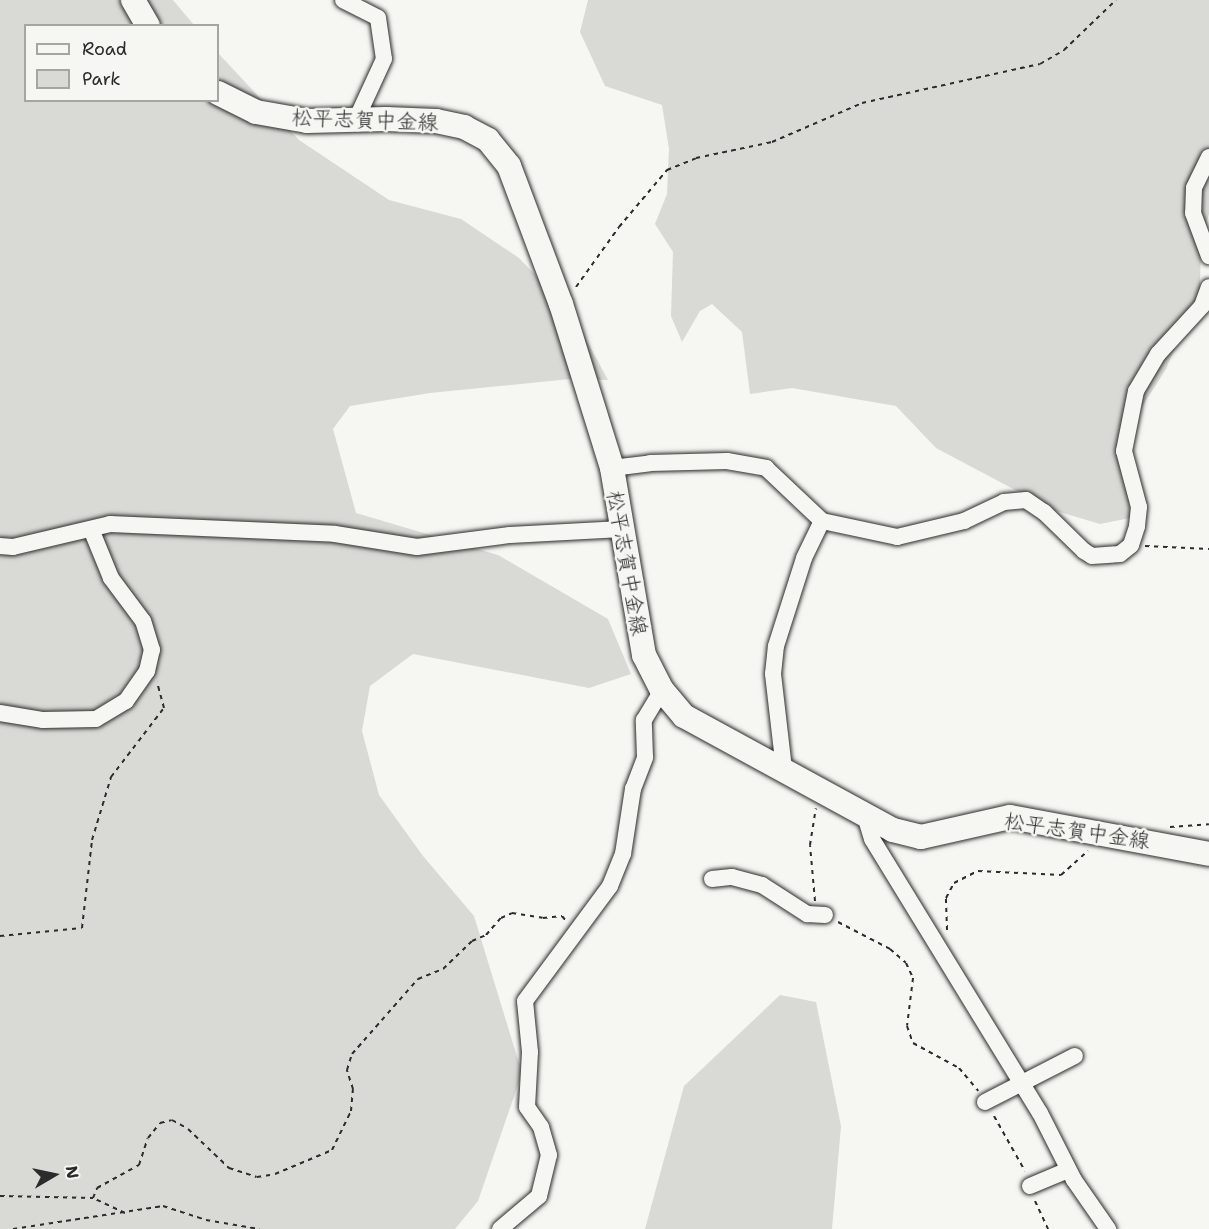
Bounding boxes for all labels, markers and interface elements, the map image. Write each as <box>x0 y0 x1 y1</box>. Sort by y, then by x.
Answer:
legend <box>24 24 219 102</box>
text: Road <box>82 37 127 61</box>
text: Park <box>82 67 121 91</box>
street label: 松平志賀中金線 <box>291 105 439 135</box>
street label: 松平志賀中金線 <box>602 488 652 638</box>
street label: 松平志賀中金線 <box>1002 808 1152 854</box>
north arrow <box>24 1145 84 1205</box>
text: N <box>61 1164 84 1180</box>

